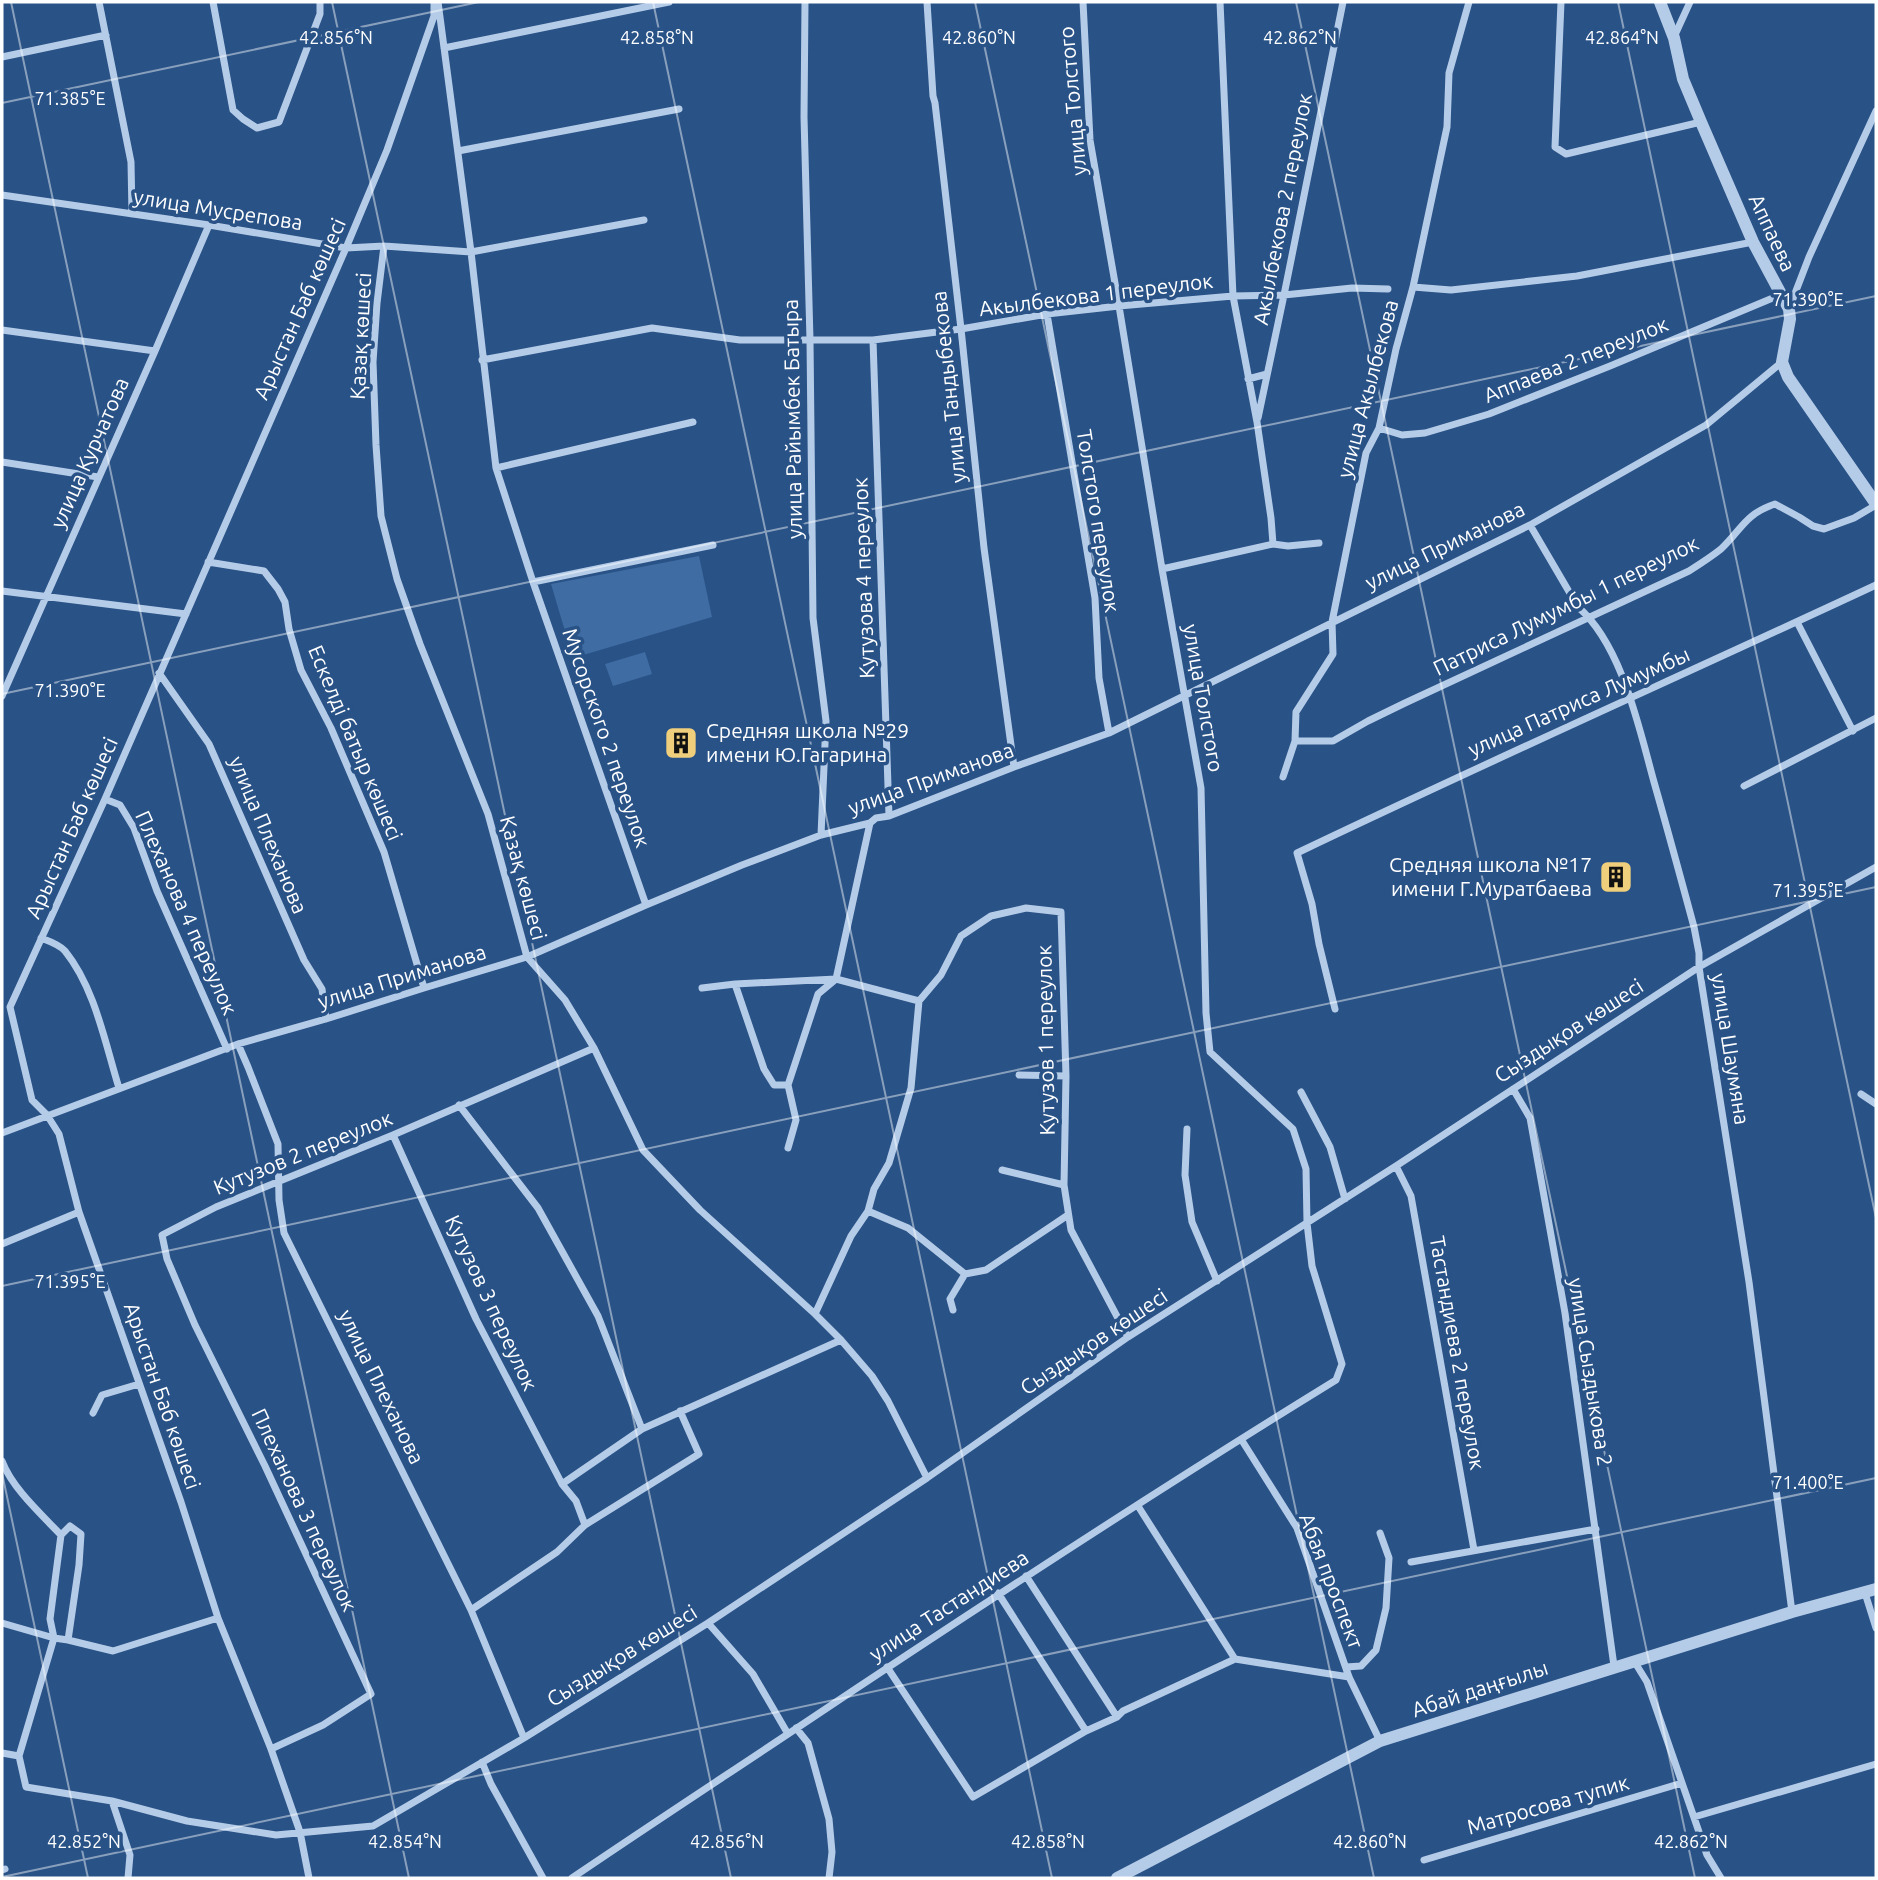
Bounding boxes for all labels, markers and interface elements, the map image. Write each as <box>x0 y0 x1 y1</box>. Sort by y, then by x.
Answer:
street label: улица Толстого <box>1054 25 1090 177</box>
text: 42.856°N <box>299 27 373 47</box>
text: 42.858°N <box>620 27 694 47</box>
text: 42.860°N <box>942 27 1016 47</box>
text: 42.862°N <box>1263 27 1337 47</box>
text: 42.864°N <box>1585 27 1659 47</box>
text: 71.385°E <box>34 88 106 108</box>
street label: Акылбекова 2 переулок <box>1248 91 1316 327</box>
street label: улица Мусрепова <box>132 184 304 234</box>
street label: Аппаева <box>1745 190 1801 275</box>
street label: Арыстан Баб көшесі <box>248 214 350 403</box>
street label: Акылбекова 1 переулок <box>978 268 1214 320</box>
street label: Қазақ көшесі <box>345 272 375 400</box>
text: 71.390°E <box>1772 289 1844 309</box>
street label: улица Тандыбекова <box>926 290 970 484</box>
street label: улица Акылбекова <box>1332 297 1402 481</box>
street label: улица Райымбек Батыра <box>778 299 806 539</box>
street label: Аппаева 2 переулок <box>1480 311 1671 407</box>
street label: улица Курчатова <box>45 373 133 532</box>
street label: Толстого переулок <box>1073 428 1125 614</box>
street label: Кутузова 4 переулок <box>847 477 879 679</box>
street label: улица Приманова <box>1361 496 1528 594</box>
street label: Патриса Лумумбы 1 переулок <box>1429 530 1702 680</box>
street label: улица Толстого <box>1179 622 1229 774</box>
street label: Мусорского 2 переулок <box>558 625 656 850</box>
street label: улица Патриса Лумумбы <box>1464 641 1693 761</box>
street label: Ескелді батыр көшесі <box>304 642 408 844</box>
text: 71.390°E <box>34 680 106 700</box>
place label: Средняя школа №29 имени Ю.Гагарина <box>706 718 909 766</box>
building icon: Средняя школа №29 имени Ю.Гагарина <box>662 724 700 762</box>
street label: Арыстан Баб көшесі <box>20 733 122 922</box>
street label: улица Приманова <box>845 737 1017 819</box>
street label: улица Плеханова <box>225 752 313 917</box>
street label: Плеханова 4 переулок <box>131 807 243 1018</box>
street label: Қазақ көшесі <box>496 813 552 942</box>
place label: Средняя школа №17 имени Г.Муратбаева <box>1389 852 1592 900</box>
building icon: Средняя школа №17 имени Г.Муратбаева <box>1597 858 1635 896</box>
text: 71.395°E <box>1772 880 1844 900</box>
street label: улица Приманова <box>315 939 489 1013</box>
street label: Кутузов 1 переулок <box>1031 944 1059 1135</box>
street label: улица Шаумяна <box>1707 971 1755 1126</box>
street label: Сыздықов көшесі <box>1490 973 1647 1087</box>
street label: Кутузов 2 переулок <box>210 1105 396 1199</box>
street label: Кутузов 3 переулок <box>441 1211 543 1394</box>
street label: Тастандиева 2 переулок <box>1426 1234 1490 1472</box>
text: 71.395°E <box>34 1271 106 1291</box>
street label: улица Сыздыкова 2 <box>1564 1276 1618 1468</box>
street label: Сыздықов көшесі <box>1015 1283 1172 1399</box>
street label: Арыстан Баб көшесі <box>120 1299 206 1492</box>
street label: улица Плеханова <box>334 1305 430 1468</box>
street label: Плеханова 3 переулок <box>247 1404 363 1615</box>
text: 71.400°E <box>1772 1472 1844 1492</box>
street label: Абая проспект <box>1295 1510 1369 1652</box>
street label: улица Тастандиева <box>864 1545 1033 1666</box>
street label: Сыздықов көшесі <box>542 1599 701 1711</box>
street label: Абай даңғылы <box>1409 1655 1551 1721</box>
street label: Матросова тупик <box>1464 1769 1632 1839</box>
text: 42.852°N <box>47 1831 121 1851</box>
text: 42.854°N <box>368 1831 442 1851</box>
text: 42.856°N <box>690 1831 764 1851</box>
text: 42.858°N <box>1011 1831 1085 1851</box>
text: 42.860°N <box>1333 1831 1407 1851</box>
text: 42.862°N <box>1654 1831 1728 1851</box>

